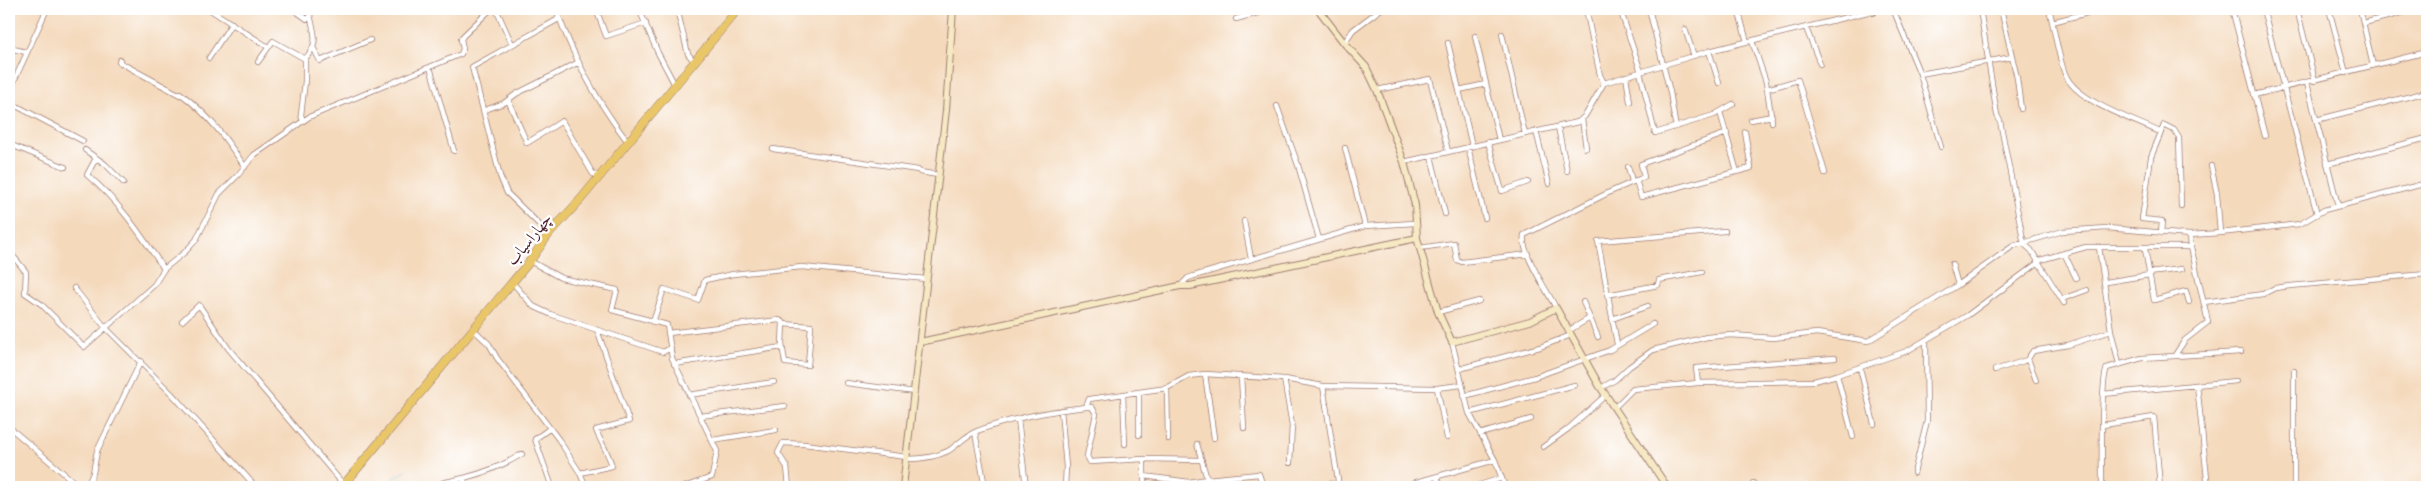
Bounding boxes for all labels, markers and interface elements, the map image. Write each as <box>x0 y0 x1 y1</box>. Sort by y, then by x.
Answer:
street label: چهاراسیاب <box>501 208 557 270</box>

